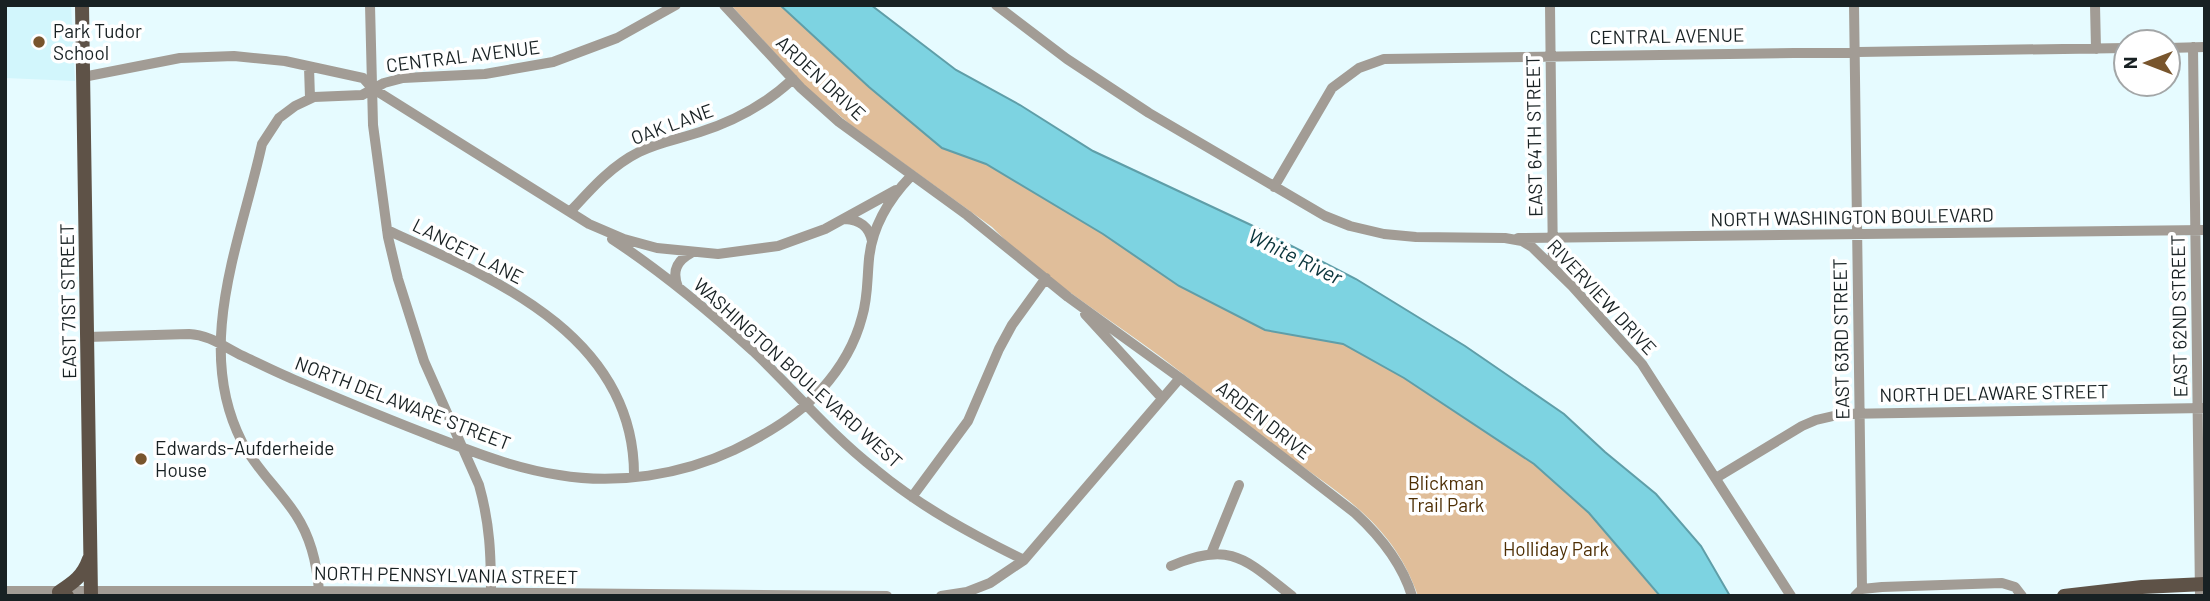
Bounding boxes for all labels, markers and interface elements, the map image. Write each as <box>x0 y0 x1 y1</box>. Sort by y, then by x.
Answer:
place label: Park Tudor School <box>53 19 142 64</box>
street label: CENTRAL AVENUE <box>1589 23 1745 48</box>
north arrow <box>2112 28 2182 98</box>
street label: ARDEN DRIVE <box>772 30 871 125</box>
marker: Park Tudor School <box>31 34 47 50</box>
street label: CENTRAL AVENUE <box>385 35 541 76</box>
street label: EAST 64TH STREET <box>1521 55 1546 217</box>
text: N <box>2118 57 2141 69</box>
street label: OAK LANE <box>628 98 716 149</box>
street label: NORTH WASHINGTON BOULEVARD <box>1710 203 1994 230</box>
street label: LANCET LANE <box>409 213 527 288</box>
water label: White River <box>1245 222 1347 289</box>
street label: EAST 71ST STREET <box>55 223 80 379</box>
street label: RIVERVIEW DRIVE <box>1543 234 1662 359</box>
street label: EAST 62ND STREET <box>2166 234 2191 398</box>
street label: EAST 63RD STREET <box>1828 258 1853 420</box>
street label: WASHINGTON BOULEVARD WEST <box>689 273 907 473</box>
street label: NORTH DELAWARE STREET <box>292 351 514 454</box>
street label: ARDEN DRIVE <box>1212 376 1316 464</box>
street label: NORTH DELAWARE STREET <box>1879 379 2109 406</box>
place label: Edwards-Aufderheide House <box>155 436 334 481</box>
marker: Edwards-Aufderheide House <box>133 451 149 467</box>
park label: Blickman Trail Park <box>1408 471 1484 516</box>
park label: Holliday Park <box>1503 537 1609 560</box>
street label: NORTH PENNSYLVANIA STREET <box>314 561 578 588</box>

